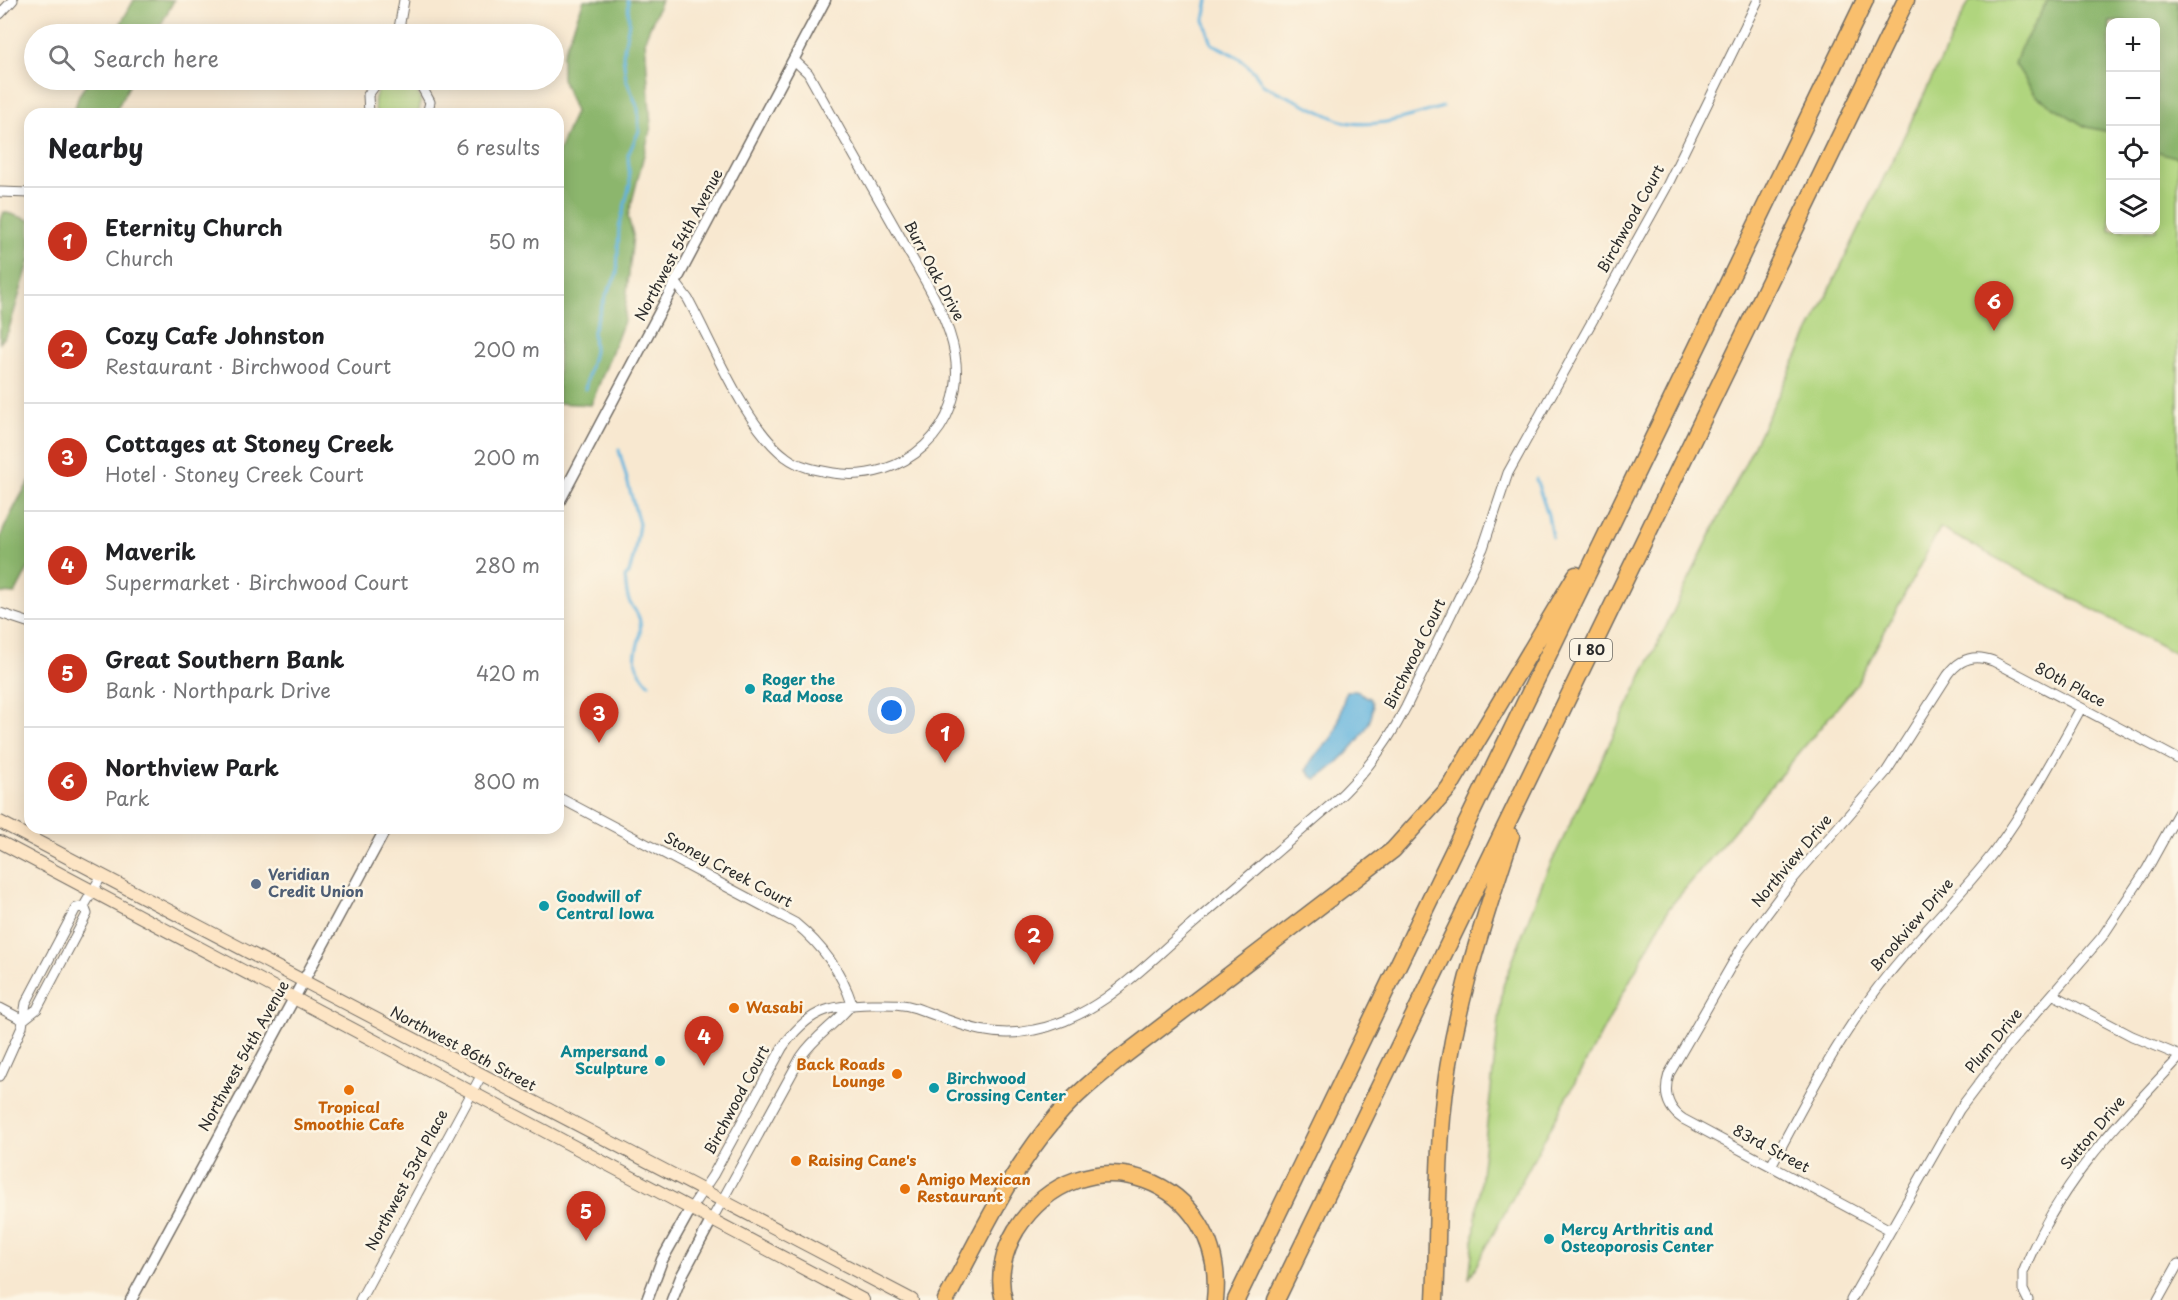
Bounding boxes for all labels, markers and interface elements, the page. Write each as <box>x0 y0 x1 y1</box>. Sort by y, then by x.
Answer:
map controls <box>2106 18 2160 234</box>
button: + <box>2106 18 2160 72</box>
search box <box>24 24 564 90</box>
icon: search <box>45 41 78 74</box>
text: Search here <box>93 41 219 74</box>
button: − <box>2106 72 2160 126</box>
button: locate <box>2106 126 2160 180</box>
text: Nearby <box>48 128 143 167</box>
text: 6 results <box>456 132 540 162</box>
street label: Birchwood Court <box>1590 160 1669 277</box>
street label: Northwest 54th Avenue <box>628 164 728 325</box>
button: layers <box>2106 180 2160 234</box>
text: Eternity Church <box>105 210 283 243</box>
street label: Burr Oak Drive <box>899 216 971 324</box>
text: 1 <box>63 226 72 256</box>
text: 50 m <box>488 226 540 256</box>
text: Church <box>105 243 174 273</box>
pin: 6 <box>1974 282 2014 331</box>
text: Cozy Cafe Johnston <box>105 318 325 351</box>
text: 2 <box>60 334 75 364</box>
text: 200 m <box>473 334 540 364</box>
text: Restaurant · Birchwood Court <box>105 351 391 381</box>
text: Cottages at Stoney Creek <box>105 426 394 459</box>
text: 3 <box>61 442 74 472</box>
text: 200 m <box>473 442 540 472</box>
text: Hotel · Stoney Creek Court <box>105 459 364 489</box>
text: Maverik <box>105 534 196 567</box>
text: 4 <box>61 550 74 580</box>
text: 280 m <box>475 550 540 580</box>
text: Supermarket · Birchwood Court <box>105 567 408 597</box>
street label: Birchwood Court <box>1377 594 1450 713</box>
road number: I 80 <box>1570 639 1612 661</box>
text: Great Southern Bank <box>105 642 345 675</box>
street label: 80th Place <box>2031 655 2110 712</box>
text: 5 <box>61 658 74 688</box>
text: 420 m <box>476 658 540 688</box>
place label: Roger the Rad Moose <box>762 667 843 707</box>
text: Bank · Northpark Drive <box>105 675 331 705</box>
marker: Roger the Rad Moose <box>743 682 757 696</box>
pin: 3 <box>580 694 618 743</box>
your location <box>877 696 906 725</box>
pin: 1 <box>926 714 964 763</box>
text: Northview Park <box>105 750 279 783</box>
text: 6 <box>60 766 75 796</box>
text: 800 m <box>473 766 540 796</box>
text: Park <box>105 783 150 813</box>
street label: Northview Drive <box>1745 809 1837 911</box>
street label: Stoney Creek Court <box>660 825 797 912</box>
place label: Veridian Credit Union <box>268 862 364 902</box>
street label: Brookview Drive <box>1864 872 1958 976</box>
marker: Veridian Credit Union <box>249 877 263 891</box>
place label: Goodwill of Central Iowa <box>556 884 654 924</box>
marker: Goodwill of Central Iowa <box>537 899 551 913</box>
pin: 2 <box>1014 916 1054 965</box>
street label: Northwest 54th Avenue <box>192 976 294 1135</box>
place label: Wasabi <box>746 995 803 1018</box>
street label: Northwest 86th Street <box>387 999 541 1096</box>
marker: Wasabi <box>727 1001 741 1015</box>
street label: Plum Drive <box>1959 1002 2027 1078</box>
pin: 4 <box>684 1016 724 1066</box>
place label: Ampersand Sculpture <box>561 1039 648 1079</box>
street label: Birchwood Court <box>697 1041 774 1158</box>
place label: Back Roads Lounge <box>796 1052 885 1092</box>
marker: Ampersand Sculpture <box>653 1054 667 1068</box>
place label: Birchwood Crossing Center <box>946 1066 1066 1106</box>
marker: Back Roads Lounge <box>890 1067 904 1081</box>
marker: Birchwood Crossing Center <box>927 1081 941 1095</box>
marker: Tropical Smoothie Cafe <box>342 1083 356 1097</box>
street label: Sutton Drive <box>2054 1090 2130 1174</box>
place label: Tropical Smoothie Cafe <box>294 1095 405 1135</box>
street label: Northwest 53rd Place <box>359 1104 453 1254</box>
street label: 83rd Street <box>1729 1118 1814 1178</box>
place label: Raising Cane's <box>808 1148 917 1171</box>
marker: Raising Cane's <box>789 1154 803 1168</box>
place label: Amigo Mexican Restaurant <box>917 1167 1031 1207</box>
marker: Amigo Mexican Restaurant <box>898 1182 912 1196</box>
pin: 5 <box>566 1192 606 1241</box>
place label: Mercy Arthritis and Osteoporosis Center <box>1561 1217 1714 1257</box>
marker: Mercy Arthritis and Osteoporosis Center <box>1542 1232 1556 1246</box>

